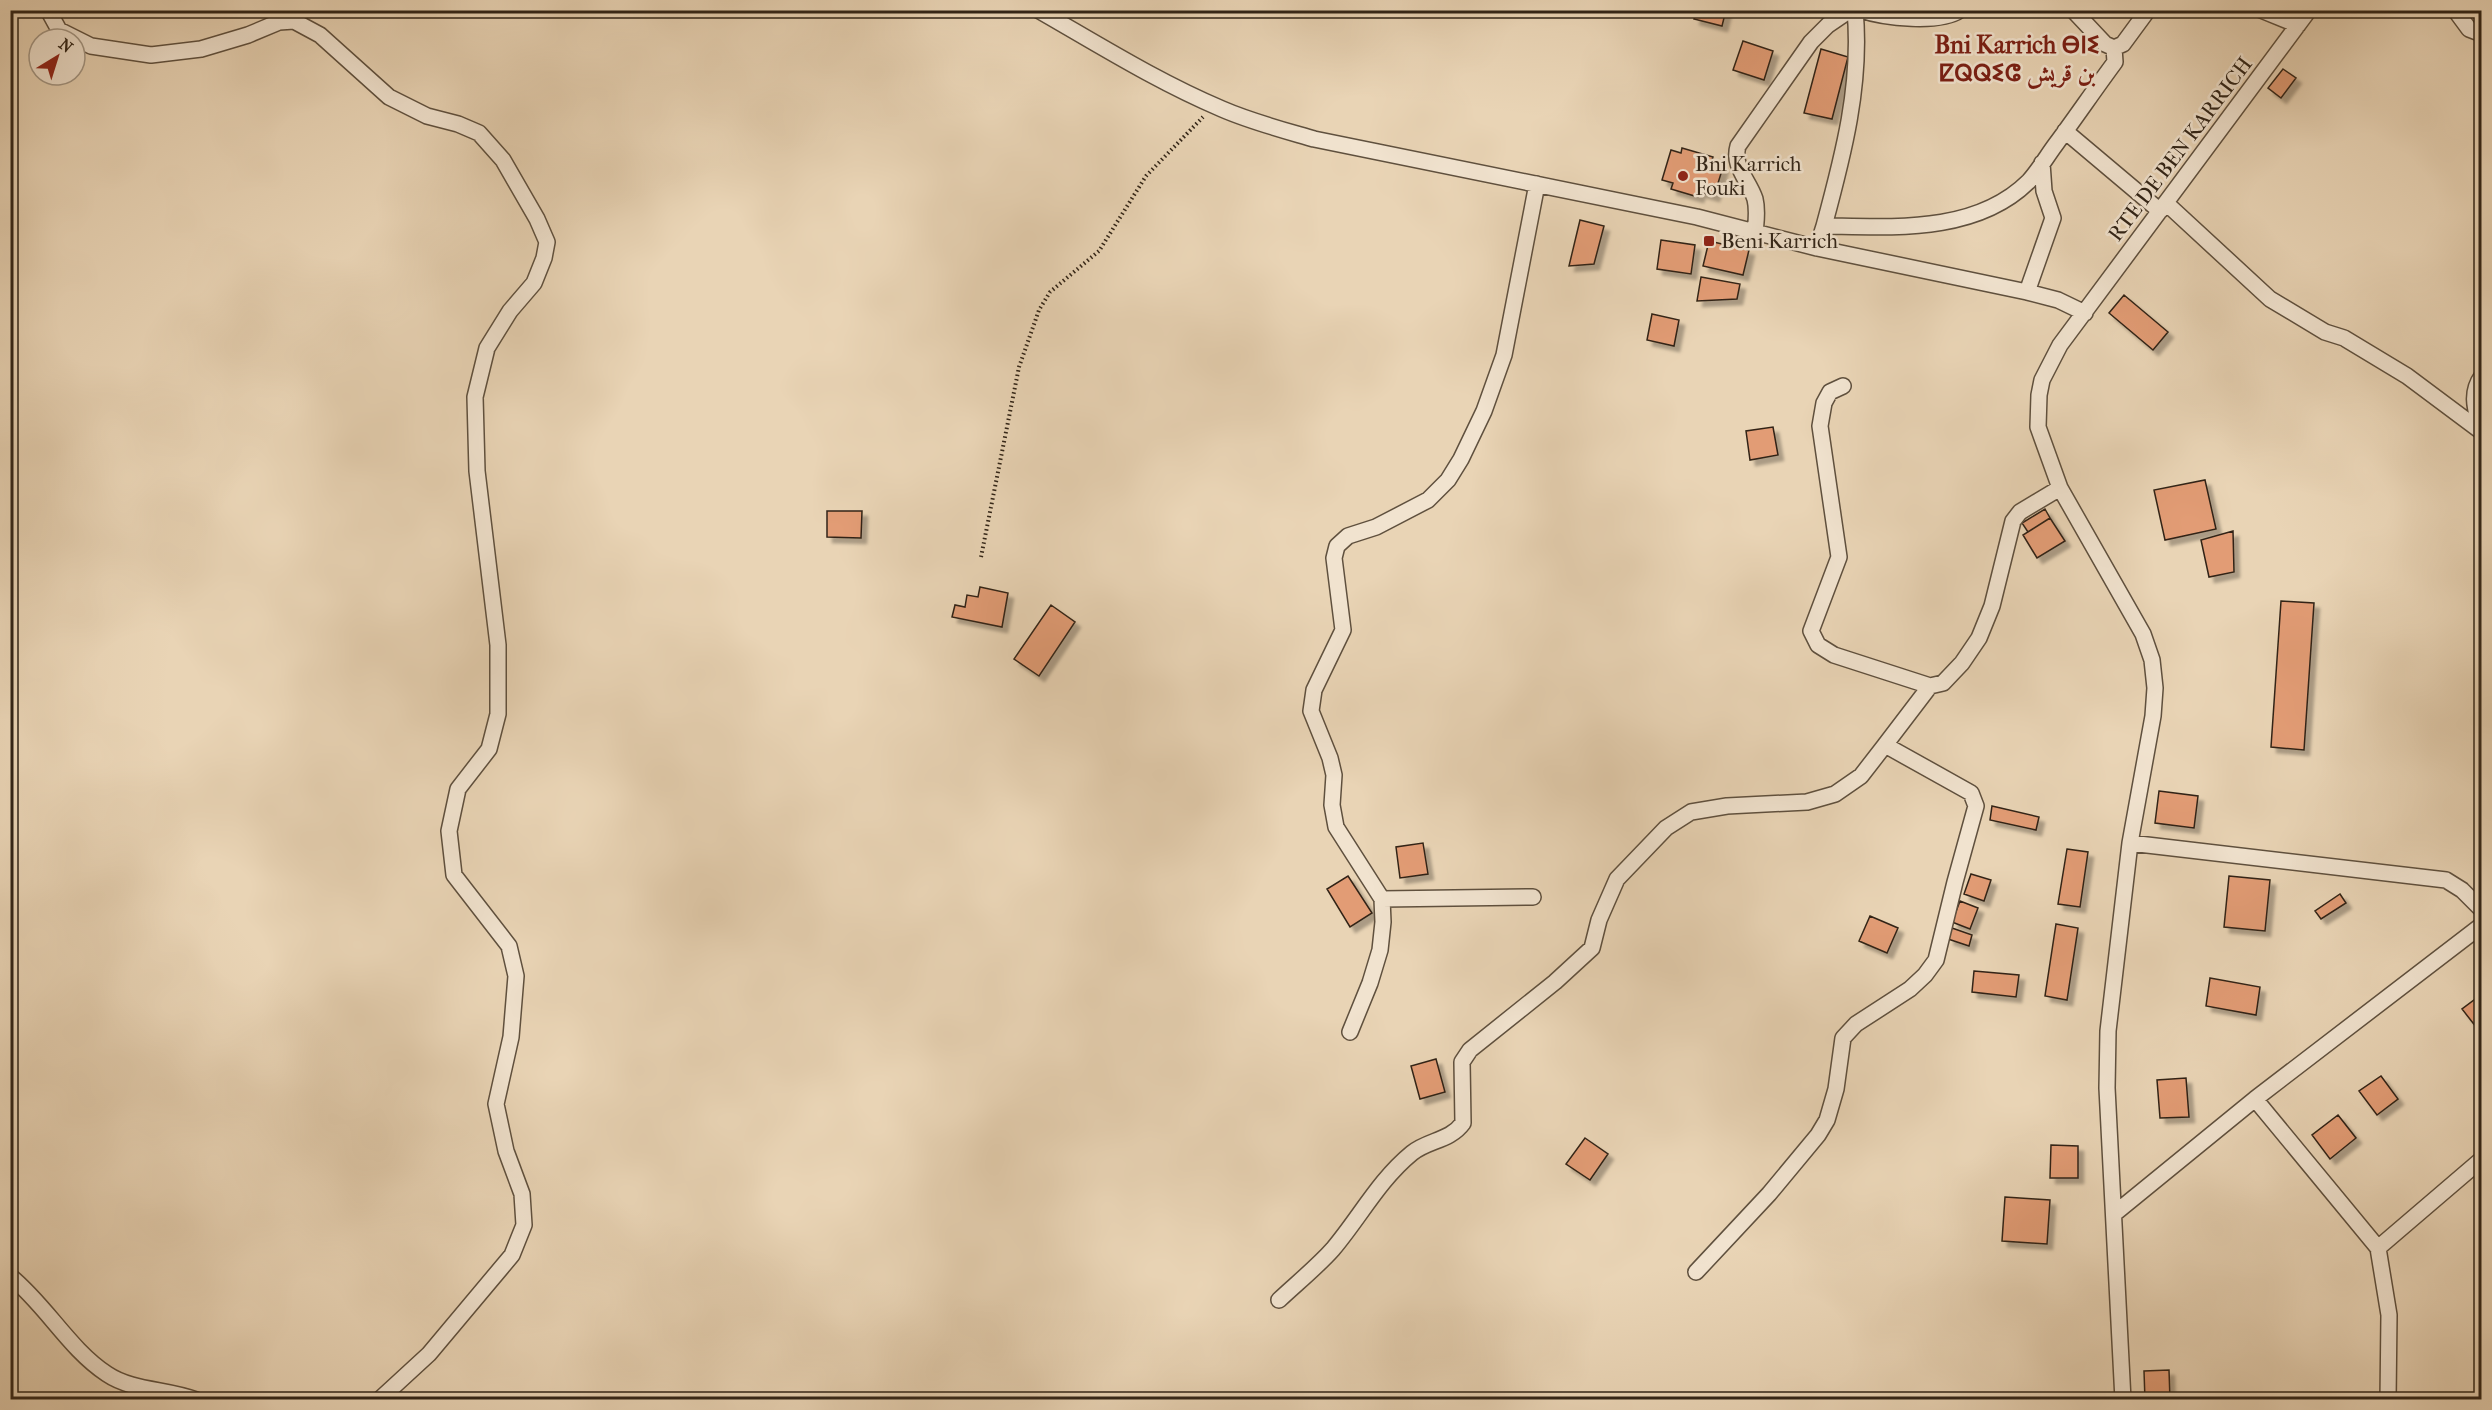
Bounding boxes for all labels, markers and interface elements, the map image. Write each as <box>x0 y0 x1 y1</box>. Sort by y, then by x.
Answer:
north arrow <box>27 27 87 87</box>
district label: Bni Karrich ⴱⵏⵉ ⵇⵕⵕⵉⵛ بن قريش <box>1934 31 2100 89</box>
text: N <box>55 34 77 57</box>
street label: RTE DE BEN KARRICH <box>2103 52 2257 246</box>
place label: Bni Karrich Fouki <box>1695 152 1802 200</box>
marker: Bni Karrich Fouki <box>1676 169 1690 183</box>
place label: Beni Karrich <box>1721 229 1838 253</box>
marker: Beni Karrich <box>1702 234 1716 248</box>

